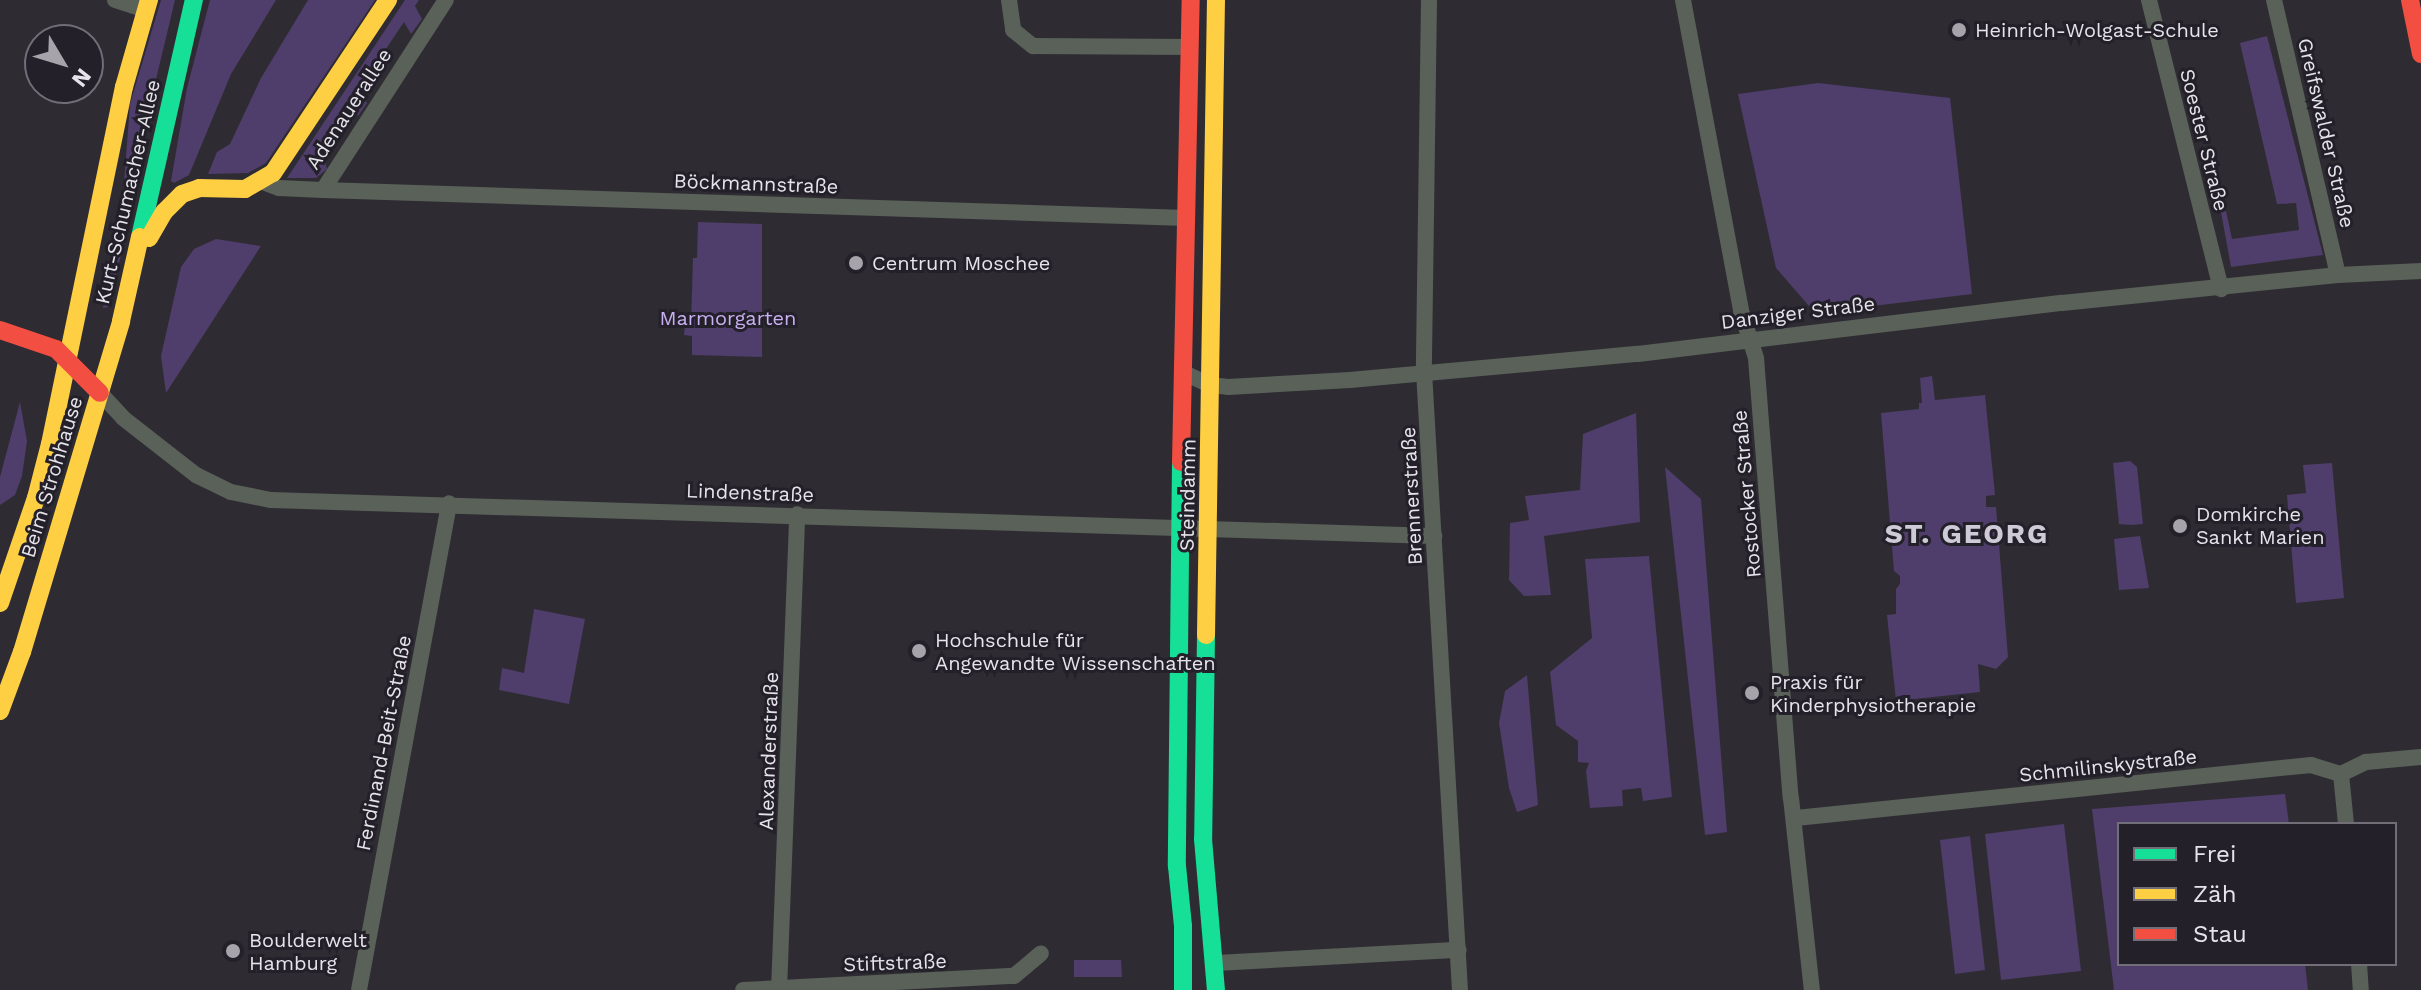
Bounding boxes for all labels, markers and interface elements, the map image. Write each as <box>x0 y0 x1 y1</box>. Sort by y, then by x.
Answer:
place label: Heinrich-Wolgast-Schule <box>1975 18 2219 42</box>
marker: Heinrich-Wolgast-Schule <box>1950 21 1968 39</box>
north arrow <box>24 24 104 104</box>
street label: Greifswalder Straße <box>2292 36 2360 230</box>
street label: Adenauerallee <box>301 44 397 174</box>
text: N <box>67 64 97 92</box>
street label: Soester Straße <box>2175 66 2233 214</box>
street label: Kurt-Schumacher-Allee <box>90 77 166 307</box>
street label: Böckmannstraße <box>673 169 839 199</box>
place label: Centrum Moschee <box>872 251 1050 275</box>
marker: Centrum Moschee <box>847 254 865 272</box>
street label: Danziger Straße <box>1719 292 1877 334</box>
park label: Marmorgarten <box>660 306 796 330</box>
street label: Beim Strohhause <box>16 393 88 561</box>
street label: Rostocker Straße <box>1728 409 1766 579</box>
street label: Brennerstraße <box>1396 426 1428 566</box>
street label: Steindamm <box>1175 439 1201 551</box>
street label: Lindenstraße <box>686 479 814 507</box>
place label: Domkirche Sankt Marien <box>2196 502 2325 549</box>
district label: ST. GEORG <box>1885 517 2049 551</box>
marker: Domkirche Sankt Marien <box>2171 517 2189 535</box>
place label: Hochschule für Angewandte Wissenschaften <box>935 628 1216 675</box>
street label: Ferdinand-Beit-Straße <box>351 633 417 853</box>
marker: Hochschule für Angewandte Wissenschaften <box>910 642 928 660</box>
place label: Praxis für Kinderphysiotherapie <box>1770 670 1976 717</box>
street label: Alexanderstraße <box>754 671 784 831</box>
marker: Praxis für Kinderphysiotherapie <box>1741 682 1763 704</box>
street label: Schmilinskystraße <box>2018 745 2198 787</box>
legend <box>2117 822 2397 966</box>
text: Frei <box>2193 840 2236 868</box>
text: Zäh <box>2193 880 2237 908</box>
text: Stau <box>2193 920 2247 948</box>
place label: Boulderwelt Hamburg <box>249 928 367 975</box>
marker: Boulderwelt Hamburg <box>224 942 242 960</box>
street label: Stiftstraße <box>843 949 947 977</box>

